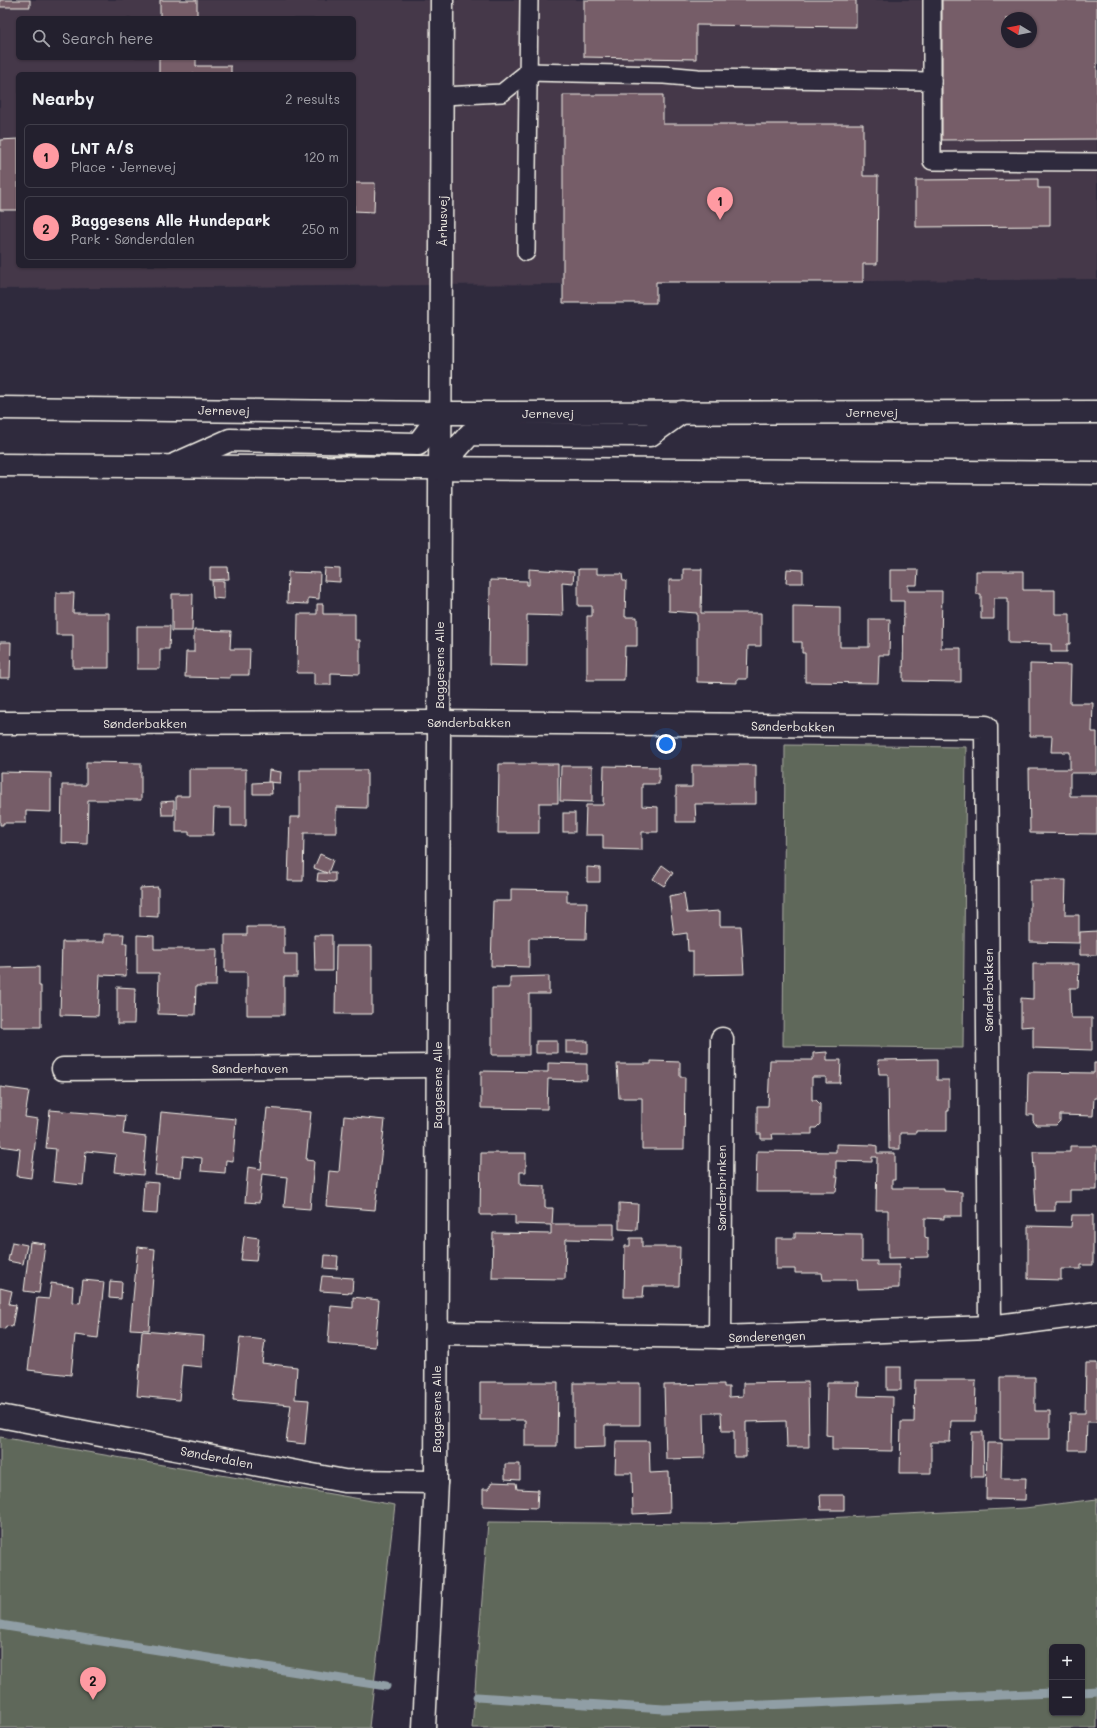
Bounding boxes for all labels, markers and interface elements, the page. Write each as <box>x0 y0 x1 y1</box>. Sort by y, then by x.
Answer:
north arrow <box>1001 12 1037 48</box>
search box <box>16 16 356 60</box>
icon: search <box>30 27 52 49</box>
text: Search here <box>62 28 153 48</box>
text: Nearby <box>32 87 94 109</box>
text: 2 results <box>285 90 340 107</box>
text: LNT A/S <box>71 138 134 158</box>
text: 1 <box>43 148 49 165</box>
text: 120 m <box>303 148 339 165</box>
text: Place · Jernevej <box>71 158 176 175</box>
pin: 1 <box>707 187 733 220</box>
street label: Århusvej <box>434 195 450 247</box>
text: Baggesens Alle Hundepark <box>71 210 270 230</box>
text: 2 <box>42 220 50 237</box>
text: 250 m <box>302 220 339 237</box>
text: Park · Sønderdalen <box>71 230 194 247</box>
street label: Jernevej <box>198 402 250 418</box>
street label: Jernevej <box>846 404 898 420</box>
street label: Jernevej <box>522 405 574 421</box>
street label: Baggesens Alle <box>431 621 447 709</box>
street label: Sønderbakken <box>427 714 511 730</box>
street label: Sønderbakken <box>103 715 187 731</box>
street label: Sønderbakken <box>751 717 835 735</box>
your location <box>656 734 676 754</box>
street label: Sønderbakken <box>980 948 996 1032</box>
street label: Baggesens Alle <box>429 1041 445 1129</box>
street label: Sønderhaven <box>212 1060 288 1076</box>
street label: Sønderbrinken <box>713 1145 729 1231</box>
street label: Sønderengen <box>728 1327 806 1345</box>
street label: Baggesens Alle <box>428 1365 444 1453</box>
street label: Sønderdalen <box>179 1442 255 1472</box>
map controls <box>1049 1644 1085 1716</box>
button: + <box>1049 1644 1085 1680</box>
pin: 2 <box>80 1667 106 1700</box>
button: − <box>1049 1680 1085 1716</box>

